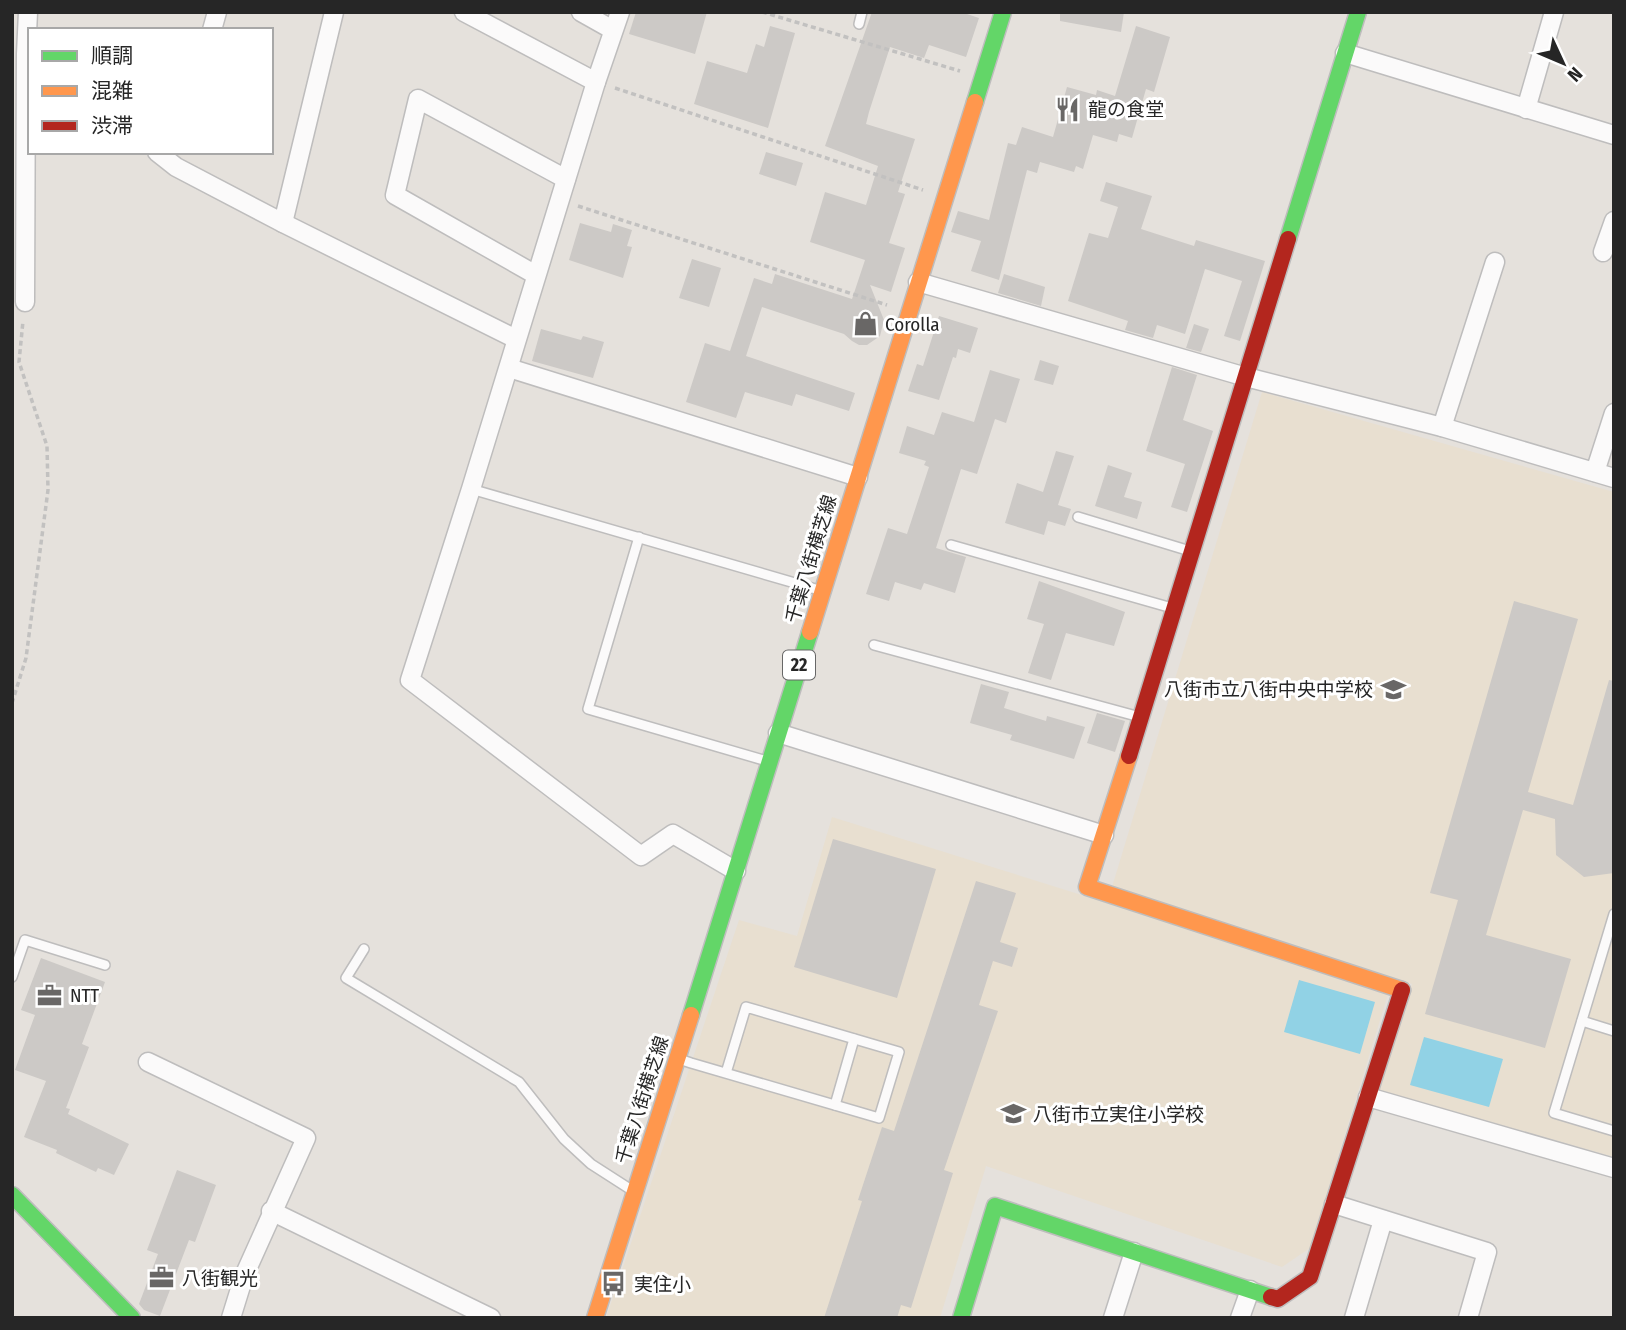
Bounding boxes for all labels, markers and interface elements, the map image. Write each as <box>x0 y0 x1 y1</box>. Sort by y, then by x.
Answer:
legend <box>28 28 273 154</box>
north arrow <box>1528 28 1598 98</box>
text: 順調 <box>91 43 133 69</box>
text: N <box>1563 62 1587 87</box>
text: 混雑 <box>91 78 133 104</box>
restaurant icon: 龍の食堂 <box>1054 95 1082 123</box>
place label: 龍の食堂 <box>1088 98 1164 121</box>
text: 渋滞 <box>91 113 133 139</box>
shop icon: Corolla <box>851 310 879 338</box>
place label: Corolla <box>885 313 940 336</box>
street label: 千葉八街横芝線 <box>781 492 841 626</box>
road number: 22 <box>783 650 815 680</box>
school or university icon: 八街市立八街中央中学校 <box>1379 675 1407 703</box>
place label: 八街市立八街中央中学校 <box>1164 678 1373 701</box>
office icon: NTT <box>36 981 64 1009</box>
place label: NTT <box>70 984 99 1007</box>
street label: 千葉八街横芝線 <box>611 1033 673 1167</box>
school or university icon: 八街市立実住小学校 <box>999 1100 1027 1128</box>
place label: 八街市立実住小学校 <box>1033 1103 1204 1126</box>
office icon: 八街観光 <box>148 1264 176 1292</box>
place label: 八街観光 <box>182 1267 258 1290</box>
bus stop icon: 実住小 <box>600 1270 628 1298</box>
place label: 実住小 <box>634 1273 691 1296</box>

